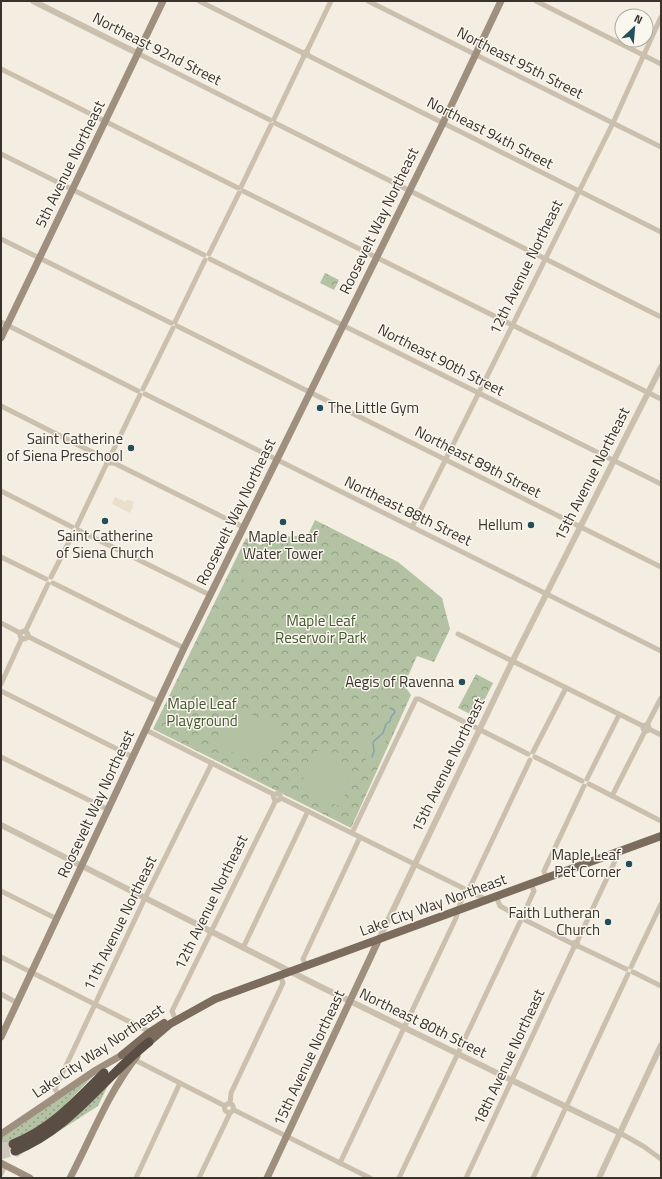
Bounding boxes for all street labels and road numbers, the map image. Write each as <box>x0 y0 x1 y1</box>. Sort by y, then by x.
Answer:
street label: Northeast 92nd Street <box>89 6 226 91</box>
street label: Northeast 95th Street <box>453 21 588 105</box>
street label: Northeast 94th Street <box>423 91 558 175</box>
street label: 5th Avenue Northeast <box>29 96 111 231</box>
street label: Roosevelt Way Northeast <box>333 143 424 298</box>
street label: 12th Avenue Northeast <box>483 195 569 338</box>
street label: Northeast 90th Street <box>374 318 509 402</box>
street label: 15th Avenue Northeast <box>548 402 636 545</box>
street label: Northeast 89th Street <box>411 420 546 504</box>
street label: Roosevelt Way Northeast <box>190 434 281 589</box>
street label: Northeast 88th Street <box>341 470 476 552</box>
street label: 15th Avenue Northeast <box>405 693 491 836</box>
street label: Roosevelt Way Northeast <box>51 725 140 882</box>
street label: 12th Avenue Northeast <box>168 830 254 973</box>
street label: 11th Avenue Northeast <box>77 851 163 994</box>
street label: Lake City Way Northeast <box>356 867 510 942</box>
street label: Northeast 80th Street <box>356 982 491 1064</box>
street label: 18th Avenue Northeast <box>467 984 550 1128</box>
street label: 15th Avenue Northeast <box>267 985 350 1129</box>
street label: Lake City Way Northeast <box>27 997 169 1103</box>

